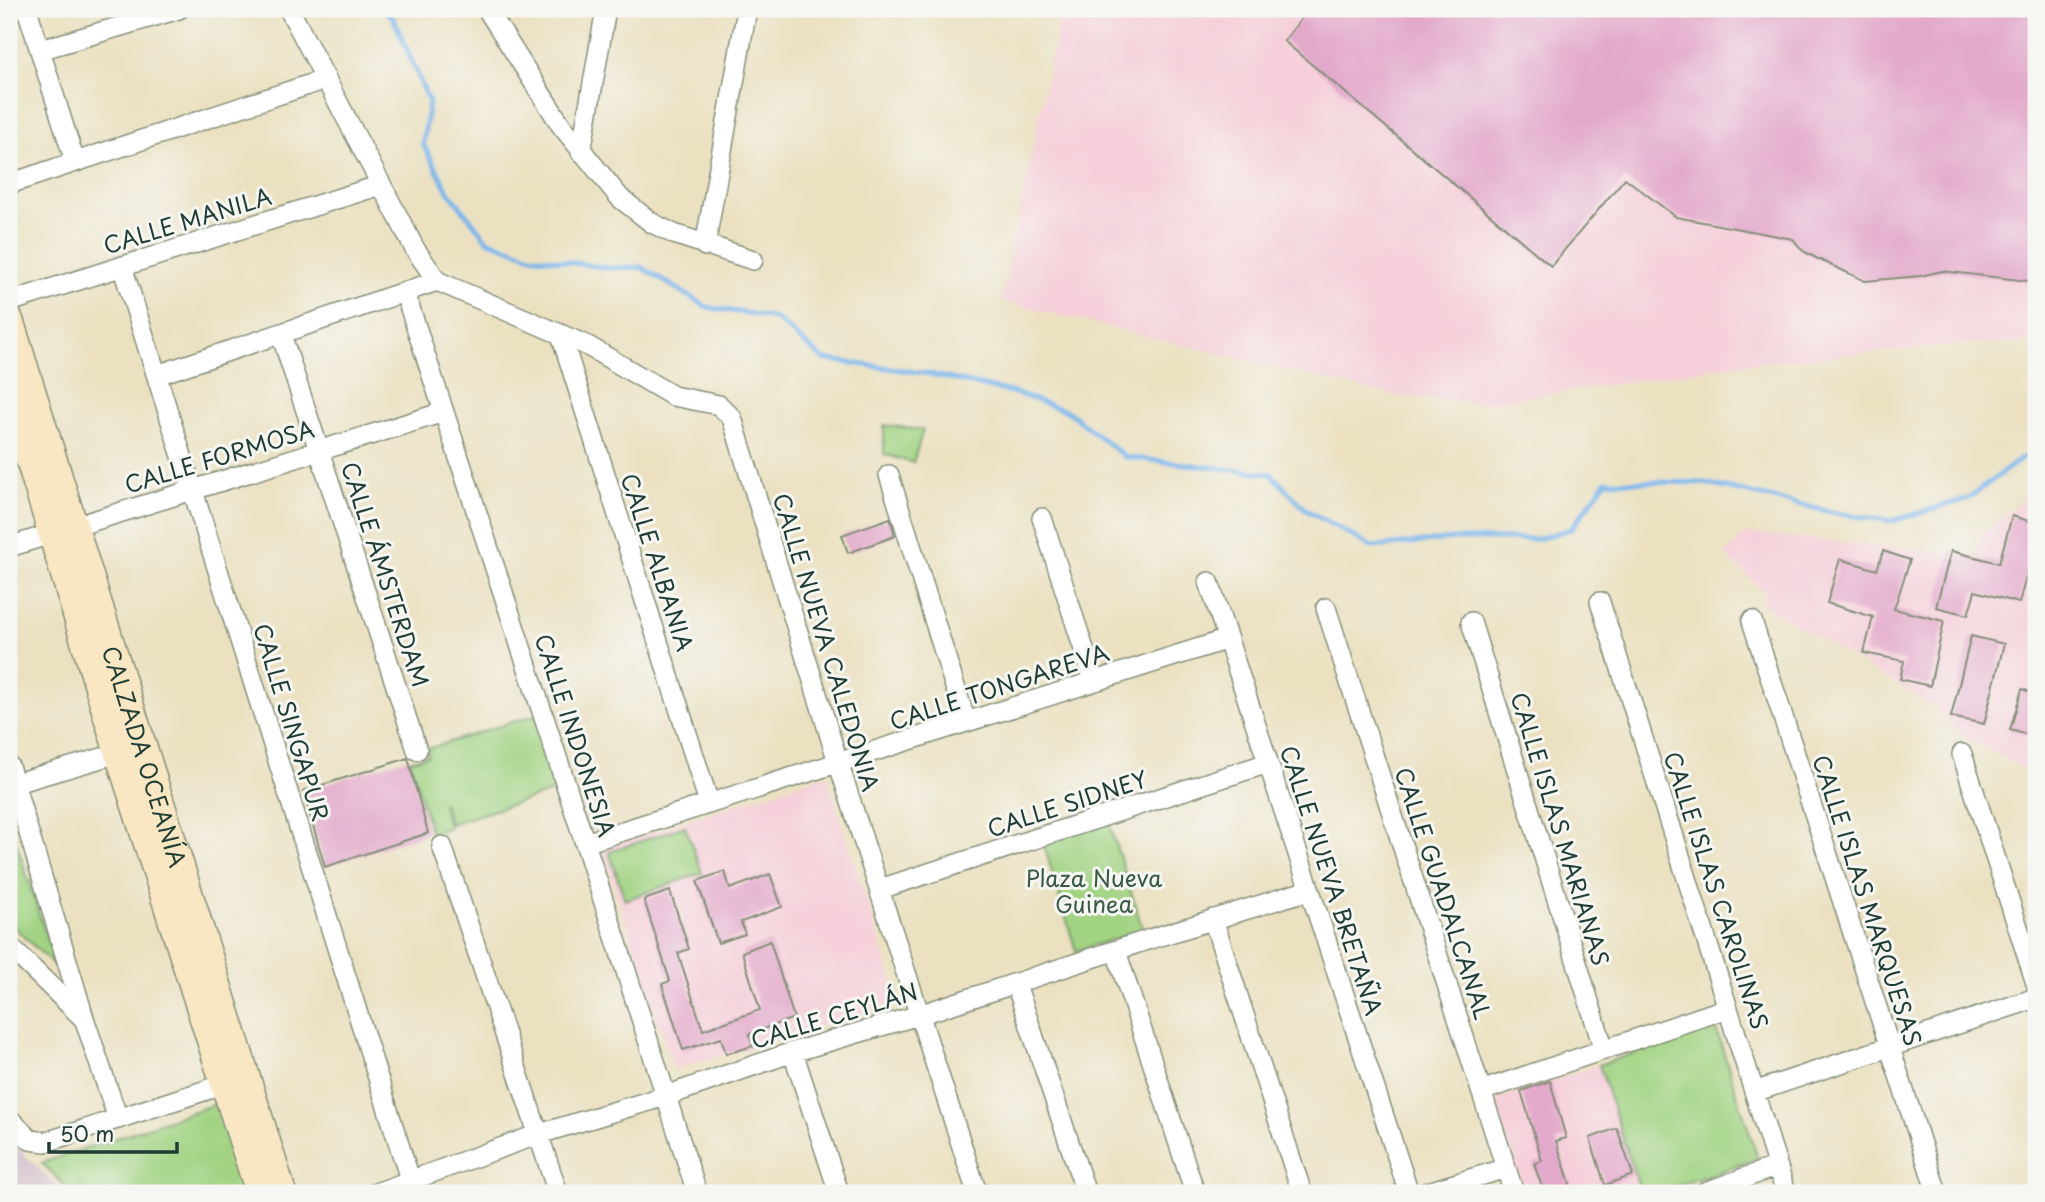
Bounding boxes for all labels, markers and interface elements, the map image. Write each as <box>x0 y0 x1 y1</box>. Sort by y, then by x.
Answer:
street label: CALLE MANILA <box>99 178 275 262</box>
street label: CALLE FORMOSA <box>120 410 318 502</box>
street label: CALLE ÁMSTERDAM <box>333 457 439 691</box>
street label: CALLE ALBANIA <box>613 469 703 655</box>
street label: CALLE NUEVA CALEDONIA <box>765 489 889 795</box>
street label: CALLE SINGAPUR <box>245 619 339 825</box>
street label: CALLE INDONESIA <box>527 629 625 841</box>
street label: CALLE TONGAREVA <box>885 634 1113 738</box>
street label: CALZADA OCEANÍA <box>94 641 196 871</box>
street label: CALLE ISLAS MARIANAS <box>1503 688 1619 970</box>
street label: CALLE NUEVA BRETAÑA <box>1272 741 1392 1019</box>
street label: CALLE ISLAS CAROLINAS <box>1656 747 1778 1033</box>
street label: CALLE ISLAS MARQUESAS <box>1804 750 1932 1050</box>
street label: CALLE SIDNEY <box>982 761 1152 845</box>
street label: CALLE GUADALCANAL <box>1387 762 1501 1024</box>
park label: Plaza Nueva Guinea <box>1026 860 1162 921</box>
street label: CALLE CEYLÁN <box>746 973 922 1057</box>
scale bar <box>49 1111 177 1155</box>
text: 50 m <box>60 1117 114 1149</box>

